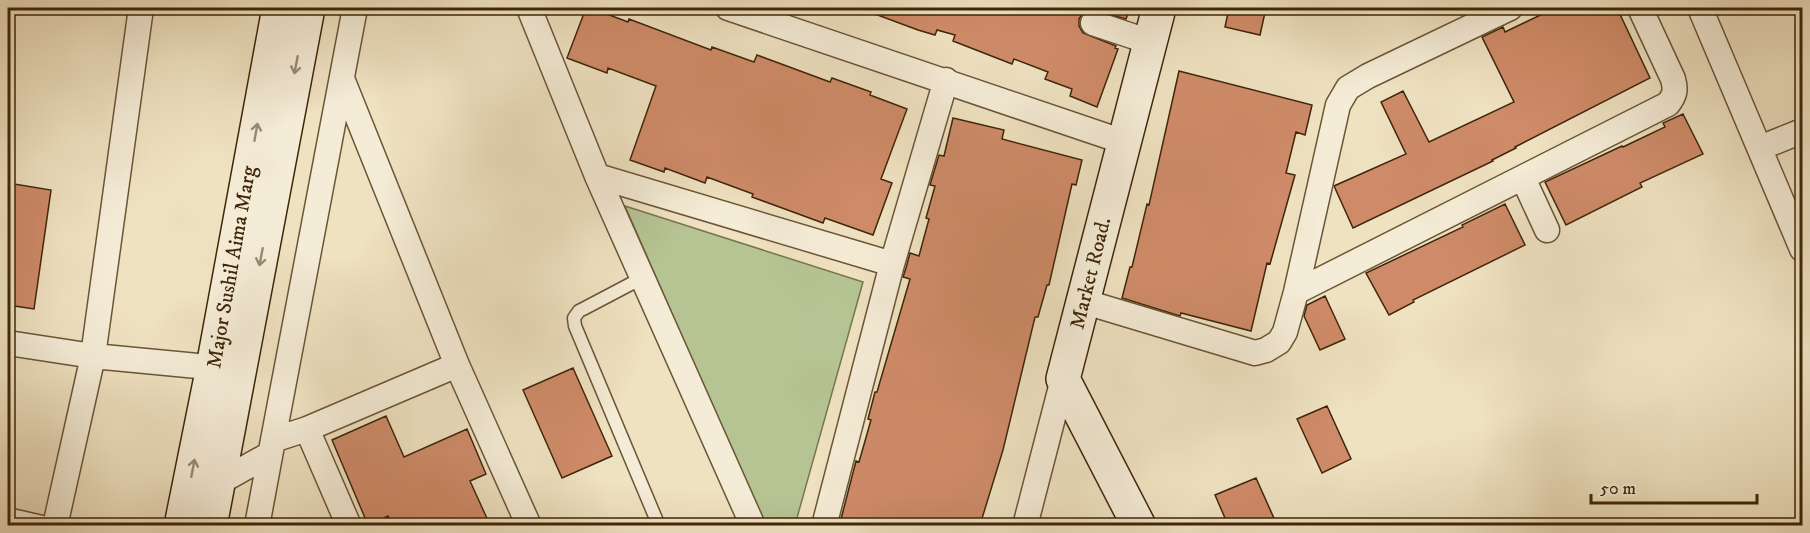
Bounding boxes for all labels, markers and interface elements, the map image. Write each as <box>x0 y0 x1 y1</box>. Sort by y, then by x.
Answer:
one-way arrow <box>291 55 302 74</box>
one-way arrow <box>251 123 262 142</box>
street label: Major Sushil Aima Marg <box>201 163 263 370</box>
street label: Market Road. <box>1064 214 1117 332</box>
one-way arrow <box>255 246 266 266</box>
one-way arrow <box>188 459 199 478</box>
scale bar <box>1591 467 1758 505</box>
text: 50 m <box>1600 478 1636 500</box>

